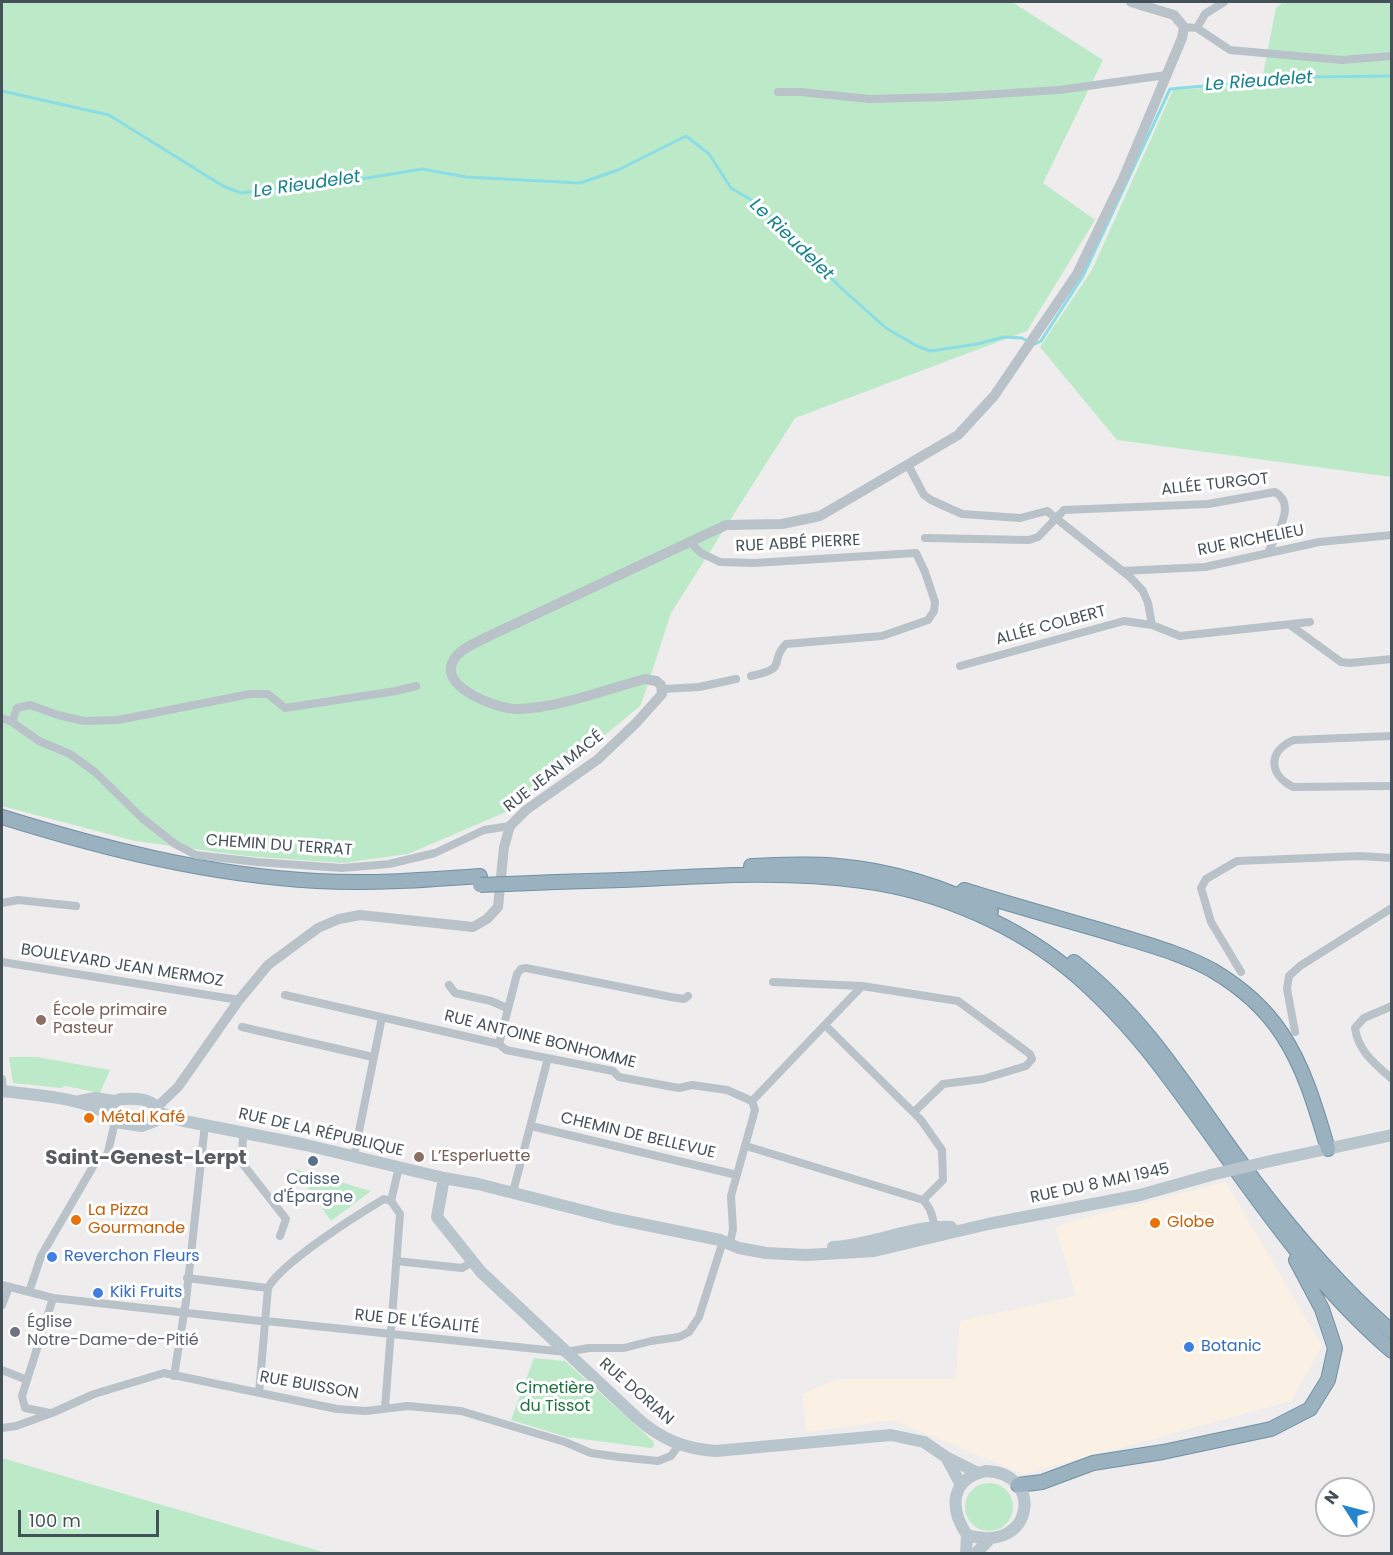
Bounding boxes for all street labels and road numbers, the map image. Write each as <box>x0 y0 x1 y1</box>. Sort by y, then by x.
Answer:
street label: ALLÉE TURGOT <box>1160 470 1270 500</box>
street label: RUE RICHELIEU <box>1196 521 1306 561</box>
street label: RUE ABBÉ PIERRE <box>735 531 861 557</box>
street label: ALLÉE COLBERT <box>994 602 1108 650</box>
street label: RUE JEAN MACÉ <box>500 727 608 817</box>
street label: CHEMIN DU TERRAT <box>205 831 353 861</box>
street label: BOULEVARD JEAN MERMOZ <box>19 940 225 992</box>
street label: RUE ANTOINE BONHOMME <box>442 1007 638 1073</box>
street label: RUE DE LA RÉPUBLIQUE <box>236 1105 406 1161</box>
street label: CHEMIN DE BELLEVUE <box>559 1109 717 1163</box>
street label: RUE DU 8 MAI 1945 <box>1029 1160 1171 1208</box>
street label: RUE DE L'ÉGALITÉ <box>354 1306 480 1338</box>
street label: RUE DORIAN <box>595 1354 677 1430</box>
street label: RUE BUISSON <box>258 1368 360 1404</box>

